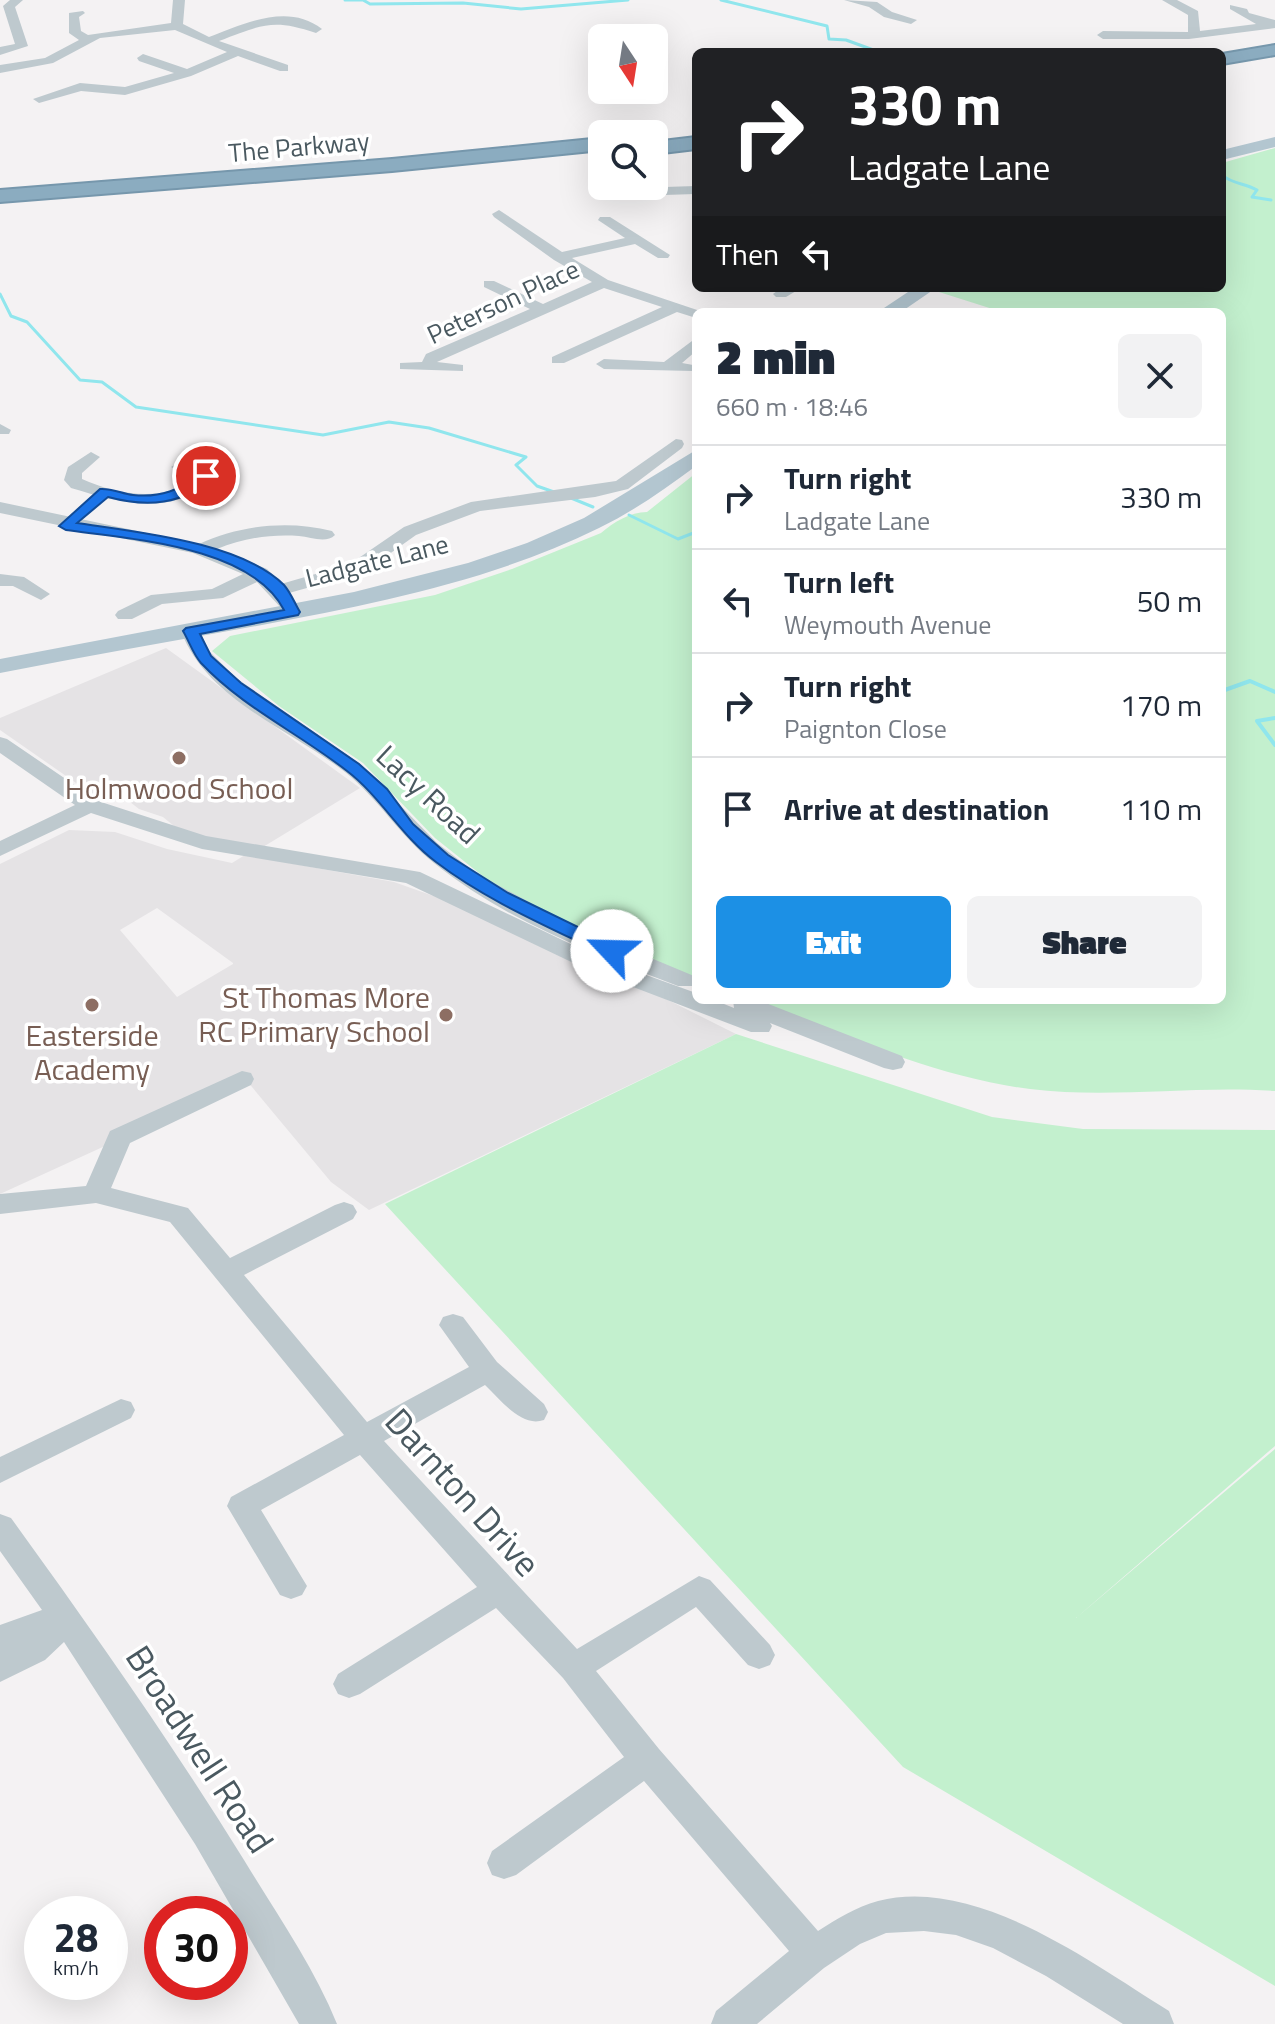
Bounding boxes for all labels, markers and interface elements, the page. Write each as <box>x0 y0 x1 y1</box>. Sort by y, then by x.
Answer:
north arrow <box>588 24 668 104</box>
map controls <box>588 24 668 200</box>
text: 330 m <box>848 62 1001 147</box>
icon: right <box>716 80 820 184</box>
button: search <box>588 120 668 200</box>
street label: The Parkway <box>227 121 371 172</box>
text: Ladgate Lane <box>848 139 1050 194</box>
text: Then <box>716 231 779 277</box>
icon: left <box>795 232 839 276</box>
street label: Peterson Place <box>420 249 585 354</box>
text: 2 min <box>716 320 835 393</box>
button: close <box>1118 334 1202 418</box>
text: 660 m · 18:46 <box>716 387 868 426</box>
pin <box>172 442 240 510</box>
icon: arrive <box>184 454 228 498</box>
text: Turn right <box>784 455 912 501</box>
text: 330 m <box>1120 474 1202 520</box>
icon: right <box>716 475 760 519</box>
text: Ladgate Lane <box>784 501 930 540</box>
street label: Ladgate Lane <box>301 524 453 597</box>
text: Turn left <box>784 559 894 605</box>
text: 50 m <box>1137 578 1202 624</box>
icon: left <box>716 579 760 623</box>
text: Weymouth Avenue <box>784 605 991 644</box>
text: Turn right <box>784 663 912 709</box>
text: 170 m <box>1120 682 1202 728</box>
icon: right <box>716 683 760 727</box>
text: Paignton Close <box>784 709 947 748</box>
street label: Lacy Road <box>366 734 491 855</box>
marker: Holmwood School <box>170 749 188 767</box>
place label: Holmwood School <box>65 765 293 811</box>
text: Arrive at destination <box>784 786 1049 832</box>
text: 110 m <box>1120 786 1202 832</box>
icon: arrive <box>716 787 760 831</box>
button: Exit <box>716 896 951 988</box>
button: Share <box>967 896 1202 988</box>
position arrow <box>570 909 654 993</box>
place label: St Thomas More RC Primary School <box>198 974 430 1054</box>
marker: Easterside Academy <box>83 996 101 1014</box>
marker: St Thomas More RC Primary School <box>437 1006 455 1024</box>
place label: Easterside Academy <box>25 1012 159 1092</box>
street label: Darnton Drive <box>372 1395 554 1588</box>
street label: Broadwell Road <box>112 1634 288 1864</box>
speed limit sign: 30 <box>144 1896 248 2000</box>
text: 28 <box>54 1907 98 1968</box>
text: km/h <box>53 1952 99 1983</box>

